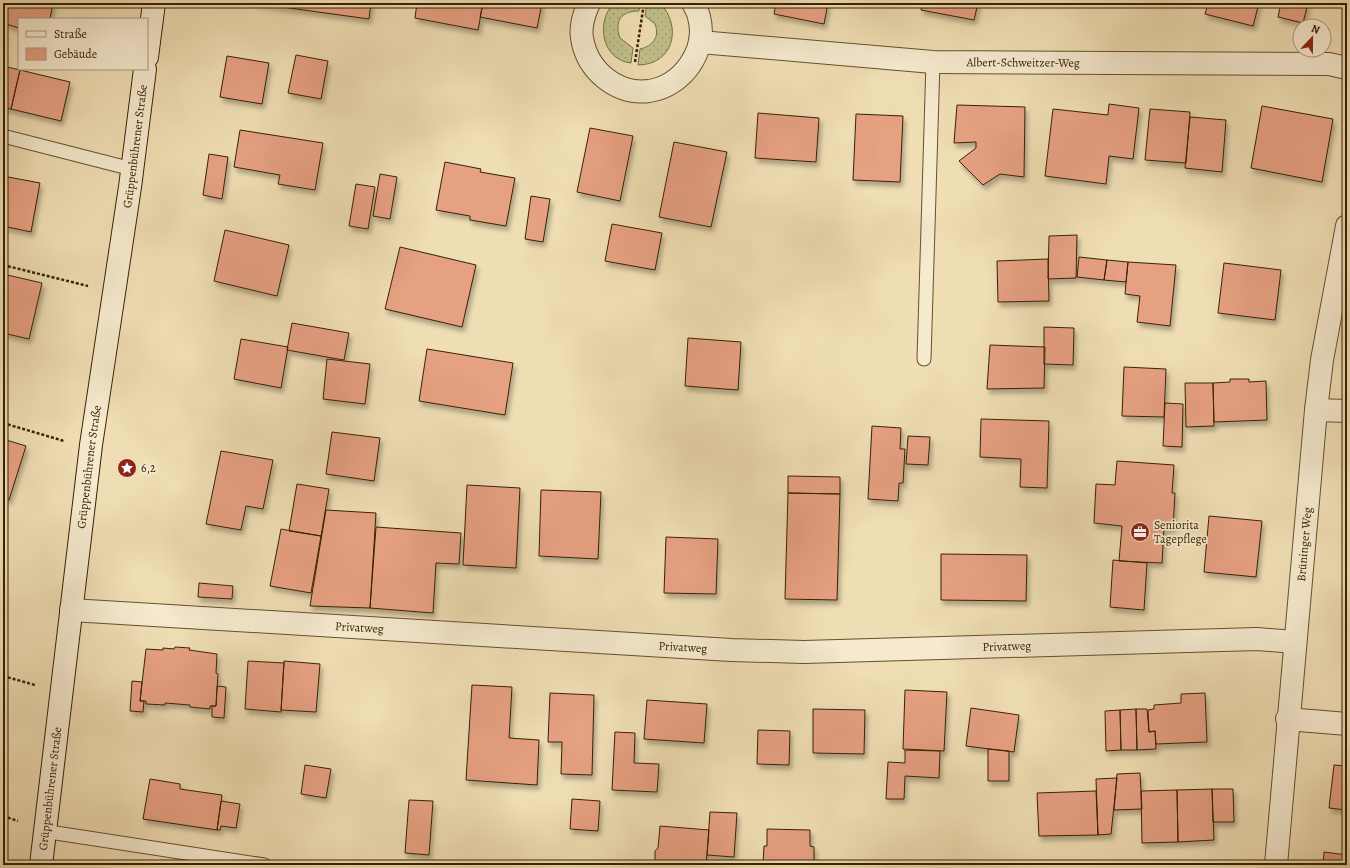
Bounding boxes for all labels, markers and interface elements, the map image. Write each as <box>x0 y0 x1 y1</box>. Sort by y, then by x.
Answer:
legend <box>18 18 148 70</box>
north arrow <box>1292 18 1332 58</box>
text: N <box>1309 21 1322 38</box>
text: Straße <box>54 26 87 42</box>
text: Gebäude <box>54 46 97 62</box>
street label: Albert-Schweitzer-Weg <box>965 54 1080 71</box>
street label: Grüppenbührener Straße <box>119 84 151 209</box>
street label: Grüppenbührener Straße <box>73 404 105 529</box>
place icon: 6,2 <box>116 457 138 479</box>
place label: 6,2 <box>141 460 156 476</box>
street label: Brüninger Weg <box>1293 506 1315 582</box>
place label: Seniorita Tagepflege <box>1154 517 1207 547</box>
office icon: Seniorita Tagepflege <box>1129 521 1151 543</box>
street label: Privatweg <box>335 618 384 637</box>
street label: Privatweg <box>982 637 1031 655</box>
street label: Privatweg <box>658 638 708 657</box>
street label: Grüppenbührener Straße <box>35 726 65 851</box>

